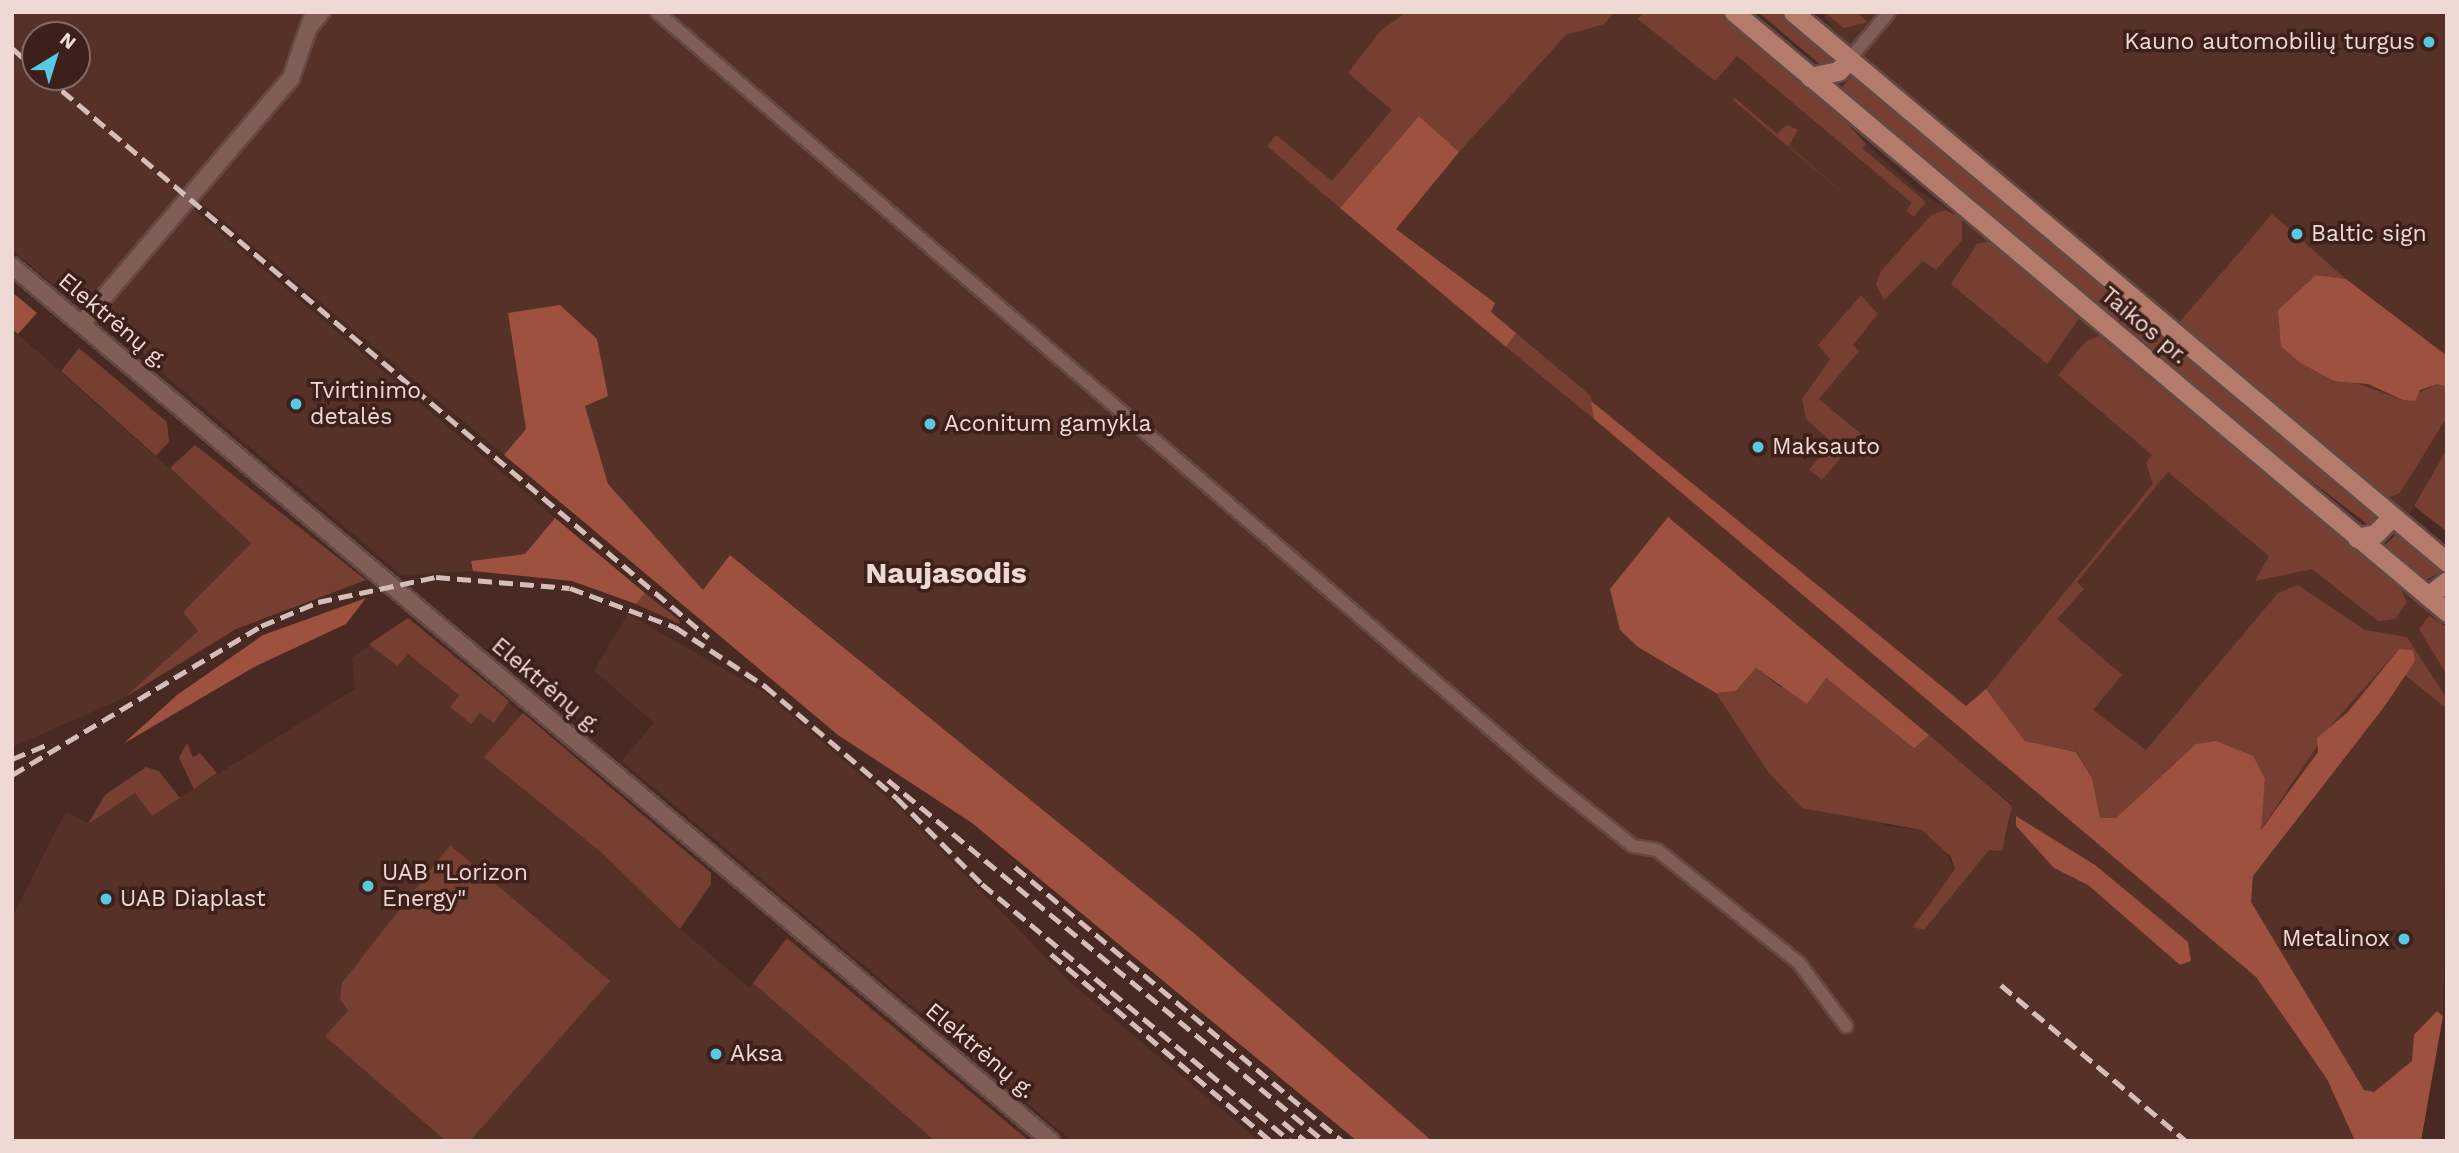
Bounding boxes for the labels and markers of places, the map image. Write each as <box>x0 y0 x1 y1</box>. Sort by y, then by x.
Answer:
place label: Kauno automobilių turgus <box>2124 28 2415 56</box>
marker: Kauno automobilių turgus <box>2421 34 2437 50</box>
place label: Baltic sign <box>2311 220 2427 248</box>
marker: Baltic sign <box>2289 226 2305 242</box>
place label: Tvirtinimo detalės <box>310 377 421 431</box>
marker: Tvirtinimo detalės <box>288 396 304 412</box>
place label: Aconitum gamykla <box>944 410 1151 438</box>
marker: Aconitum gamykla <box>922 416 938 432</box>
place label: Maksauto <box>1772 433 1880 461</box>
marker: Maksauto <box>1750 439 1766 455</box>
place label: UAB "Lorizon Energy" <box>382 859 528 913</box>
marker: UAB "Lorizon Energy" <box>360 878 376 894</box>
place label: UAB Diaplast <box>120 885 266 913</box>
marker: UAB Diaplast <box>98 891 114 907</box>
place label: Metalinox <box>2282 925 2390 953</box>
marker: Metalinox <box>2396 931 2412 947</box>
place label: Aksa <box>730 1040 783 1068</box>
marker: Aksa <box>708 1046 724 1062</box>

